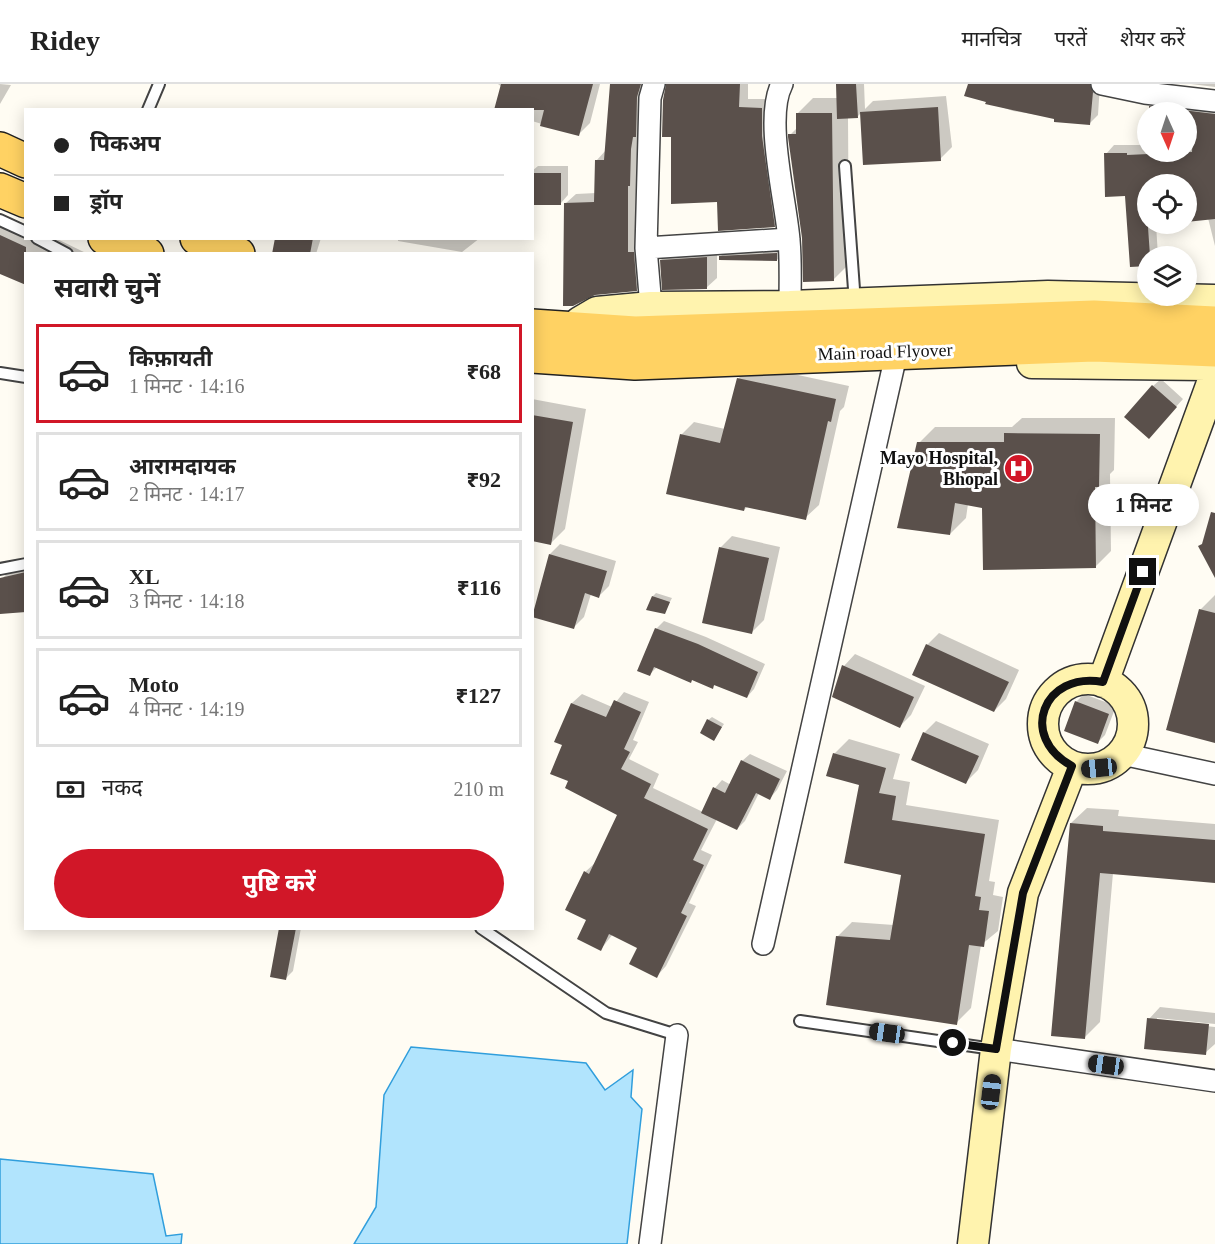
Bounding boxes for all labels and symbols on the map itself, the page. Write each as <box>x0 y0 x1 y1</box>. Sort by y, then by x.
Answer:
north arrow <box>1137 102 1197 162</box>
street label: Main road Flyover <box>817 340 953 364</box>
place label: Mayo Hospital, Bhopal <box>880 448 998 489</box>
hospital icon: Mayo Hospital, Bhopal <box>1003 452 1035 484</box>
callout: 1 मिनट <box>1088 485 1198 527</box>
route end <box>1129 558 1156 585</box>
car <box>1080 757 1118 779</box>
car <box>868 1022 906 1044</box>
route start <box>939 1029 966 1056</box>
car <box>1087 1054 1125 1076</box>
car <box>980 1073 1002 1111</box>

